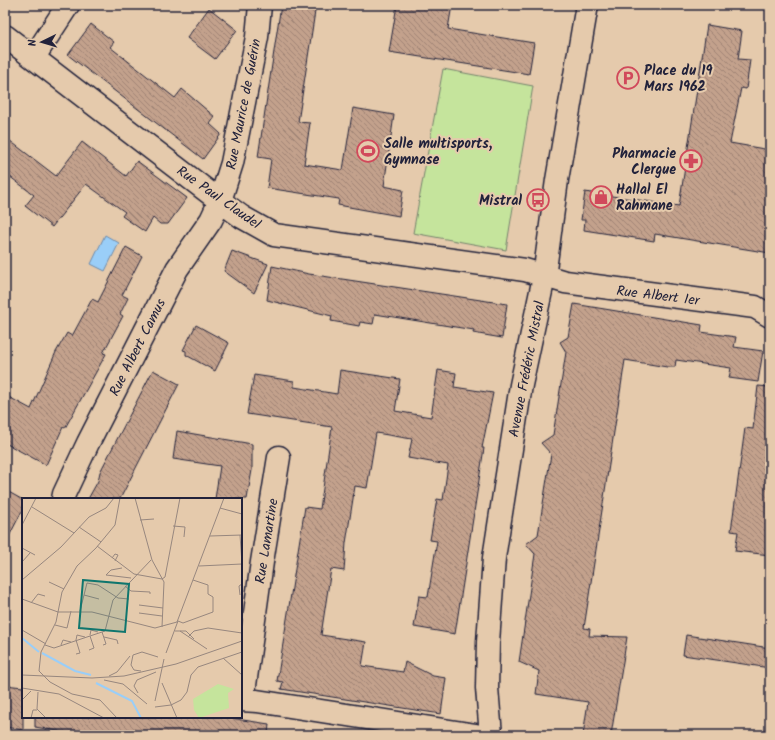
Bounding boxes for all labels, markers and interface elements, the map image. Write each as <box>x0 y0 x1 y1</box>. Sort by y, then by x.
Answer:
north arrow <box>22 22 62 62</box>
street label: Rue Maurice de Guérin <box>220 37 267 172</box>
text: N <box>24 38 42 47</box>
place label: Place du 19 Mars 1962 <box>644 60 713 98</box>
parking icon: Place du 19 Mars 1962 <box>615 65 641 91</box>
place label: Salle multisports, Gymnase <box>384 133 493 171</box>
sports icon: Salle multisports, Gymnase <box>355 138 381 164</box>
place label: Pharmacie Clergue <box>612 143 676 181</box>
pharmacy icon: Pharmacie Clergue <box>678 148 704 174</box>
street label: Rue Paul Claudel <box>172 161 266 235</box>
place label: Hallal El Rahmane <box>616 179 673 217</box>
shop icon: Hallal El Rahmane <box>588 184 614 210</box>
bus stop icon: Mistral <box>525 187 551 213</box>
place label: Mistral <box>479 190 522 212</box>
street label: Rue Albert 1er <box>615 280 702 312</box>
street label: Rue Albert Camus <box>104 295 172 400</box>
street label: Avenue Frédéric Mistral <box>503 299 551 439</box>
street label: Rue Lamartine <box>249 496 285 585</box>
inset map <box>22 498 242 718</box>

